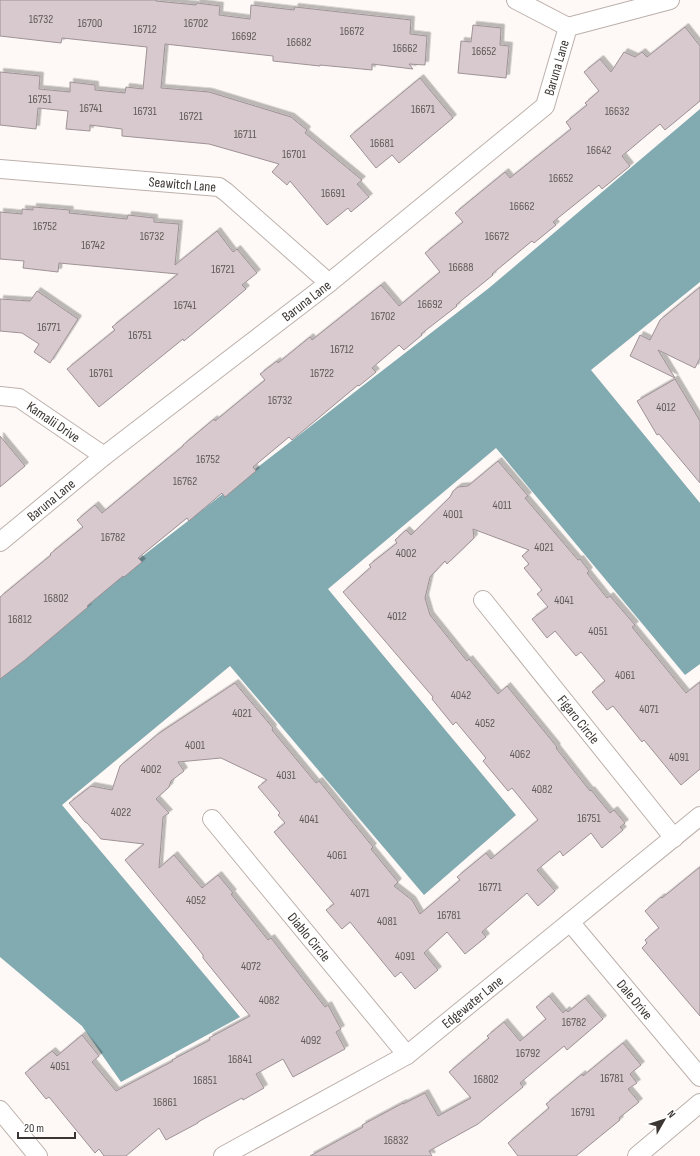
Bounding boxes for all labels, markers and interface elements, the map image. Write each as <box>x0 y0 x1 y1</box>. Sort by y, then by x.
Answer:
house number: 16732 <box>29 12 53 27</box>
house number: 16700 <box>78 16 102 31</box>
house number: 16702 <box>184 16 208 31</box>
house number: 16712 <box>133 22 157 37</box>
house number: 16672 <box>340 24 364 39</box>
house number: 16692 <box>232 29 257 44</box>
house number: 16682 <box>286 35 312 50</box>
street label: Baruna Lane <box>540 38 573 98</box>
house number: 16662 <box>392 41 418 56</box>
house number: 16652 <box>472 44 496 59</box>
house number: 16751 <box>28 92 52 107</box>
house number: 16741 <box>80 101 103 116</box>
house number: 16671 <box>411 102 436 117</box>
house number: 16731 <box>133 104 158 119</box>
house number: 16632 <box>605 104 629 119</box>
house number: 16721 <box>179 109 204 124</box>
house number: 16711 <box>234 127 257 142</box>
house number: 16681 <box>370 136 395 151</box>
house number: 16642 <box>587 143 612 158</box>
house number: 16701 <box>282 147 307 162</box>
house number: 16652 <box>549 171 573 186</box>
street label: Seawitch Lane <box>148 173 217 196</box>
house number: 16691 <box>321 186 346 201</box>
house number: 16662 <box>509 199 535 214</box>
house number: 16752 <box>33 219 57 234</box>
house number: 16732 <box>140 229 164 244</box>
house number: 16672 <box>485 229 509 244</box>
house number: 16742 <box>81 238 105 253</box>
house number: 16688 <box>448 260 474 275</box>
house number: 16721 <box>211 262 236 277</box>
street label: Baruna Lane <box>279 277 334 325</box>
house number: 16692 <box>418 297 443 312</box>
house number: 16741 <box>174 298 197 313</box>
house number: 16702 <box>371 309 395 324</box>
house number: 16771 <box>37 320 61 335</box>
house number: 16751 <box>128 328 152 343</box>
house number: 16712 <box>330 342 354 357</box>
house number: 16761 <box>89 366 114 381</box>
house number: 16722 <box>310 366 334 381</box>
house number: 16732 <box>268 393 292 408</box>
street label: Kamalii Drive <box>23 398 83 446</box>
house number: 4012 <box>656 400 676 415</box>
house number: 16752 <box>196 452 220 467</box>
house number: 16762 <box>173 474 197 489</box>
street label: Baruna Lane <box>24 475 79 525</box>
house number: 4011 <box>493 498 512 513</box>
house number: 4001 <box>443 507 464 522</box>
house number: 16782 <box>101 530 125 545</box>
house number: 4021 <box>534 540 555 555</box>
house number: 4002 <box>396 546 416 561</box>
house number: 16802 <box>43 591 69 606</box>
house number: 4041 <box>554 593 575 608</box>
house number: 4012 <box>387 609 407 624</box>
house number: 16812 <box>8 612 32 627</box>
house number: 4051 <box>588 624 608 639</box>
house number: 4061 <box>615 668 636 683</box>
house number: 4042 <box>451 688 471 703</box>
street label: Figaro Circle <box>554 692 603 748</box>
house number: 4071 <box>639 702 659 717</box>
house number: 4021 <box>232 706 253 721</box>
house number: 4052 <box>475 716 495 731</box>
house number: 4001 <box>185 738 206 753</box>
house number: 4062 <box>510 747 530 762</box>
house number: 4091 <box>669 750 690 765</box>
house number: 4002 <box>141 762 161 777</box>
house number: 4031 <box>276 768 297 783</box>
house number: 4082 <box>532 782 552 797</box>
house number: 4022 <box>111 805 131 820</box>
house number: 16751 <box>577 811 601 826</box>
house number: 4041 <box>299 812 320 827</box>
house number: 4061 <box>327 848 348 863</box>
house number: 16771 <box>478 880 502 895</box>
house number: 4071 <box>350 886 370 901</box>
house number: 4052 <box>186 893 206 908</box>
house number: 16781 <box>437 908 462 923</box>
street label: Diablo Circle <box>284 909 334 965</box>
house number: 4081 <box>377 914 398 929</box>
house number: 4091 <box>395 949 416 964</box>
house number: 4072 <box>241 959 261 974</box>
street label: Edgewater Lane <box>438 972 507 1032</box>
street label: Dale Drive <box>613 976 656 1023</box>
house number: 4082 <box>259 993 279 1008</box>
house number: 16782 <box>562 1015 586 1030</box>
house number: 4092 <box>301 1033 321 1048</box>
house number: 16792 <box>516 1046 540 1061</box>
house number: 16841 <box>228 1052 253 1067</box>
house number: 4051 <box>50 1059 70 1074</box>
house number: 16781 <box>600 1071 625 1086</box>
house number: 16802 <box>473 1072 499 1087</box>
house number: 16851 <box>193 1073 218 1088</box>
house number: 16861 <box>153 1095 178 1110</box>
north arrow <box>644 1100 684 1140</box>
house number: 16791 <box>571 1105 596 1120</box>
text: N <box>664 1108 678 1120</box>
scale bar <box>18 1114 75 1140</box>
text: 20 m <box>24 1121 44 1136</box>
house number: 16832 <box>384 1133 408 1148</box>

